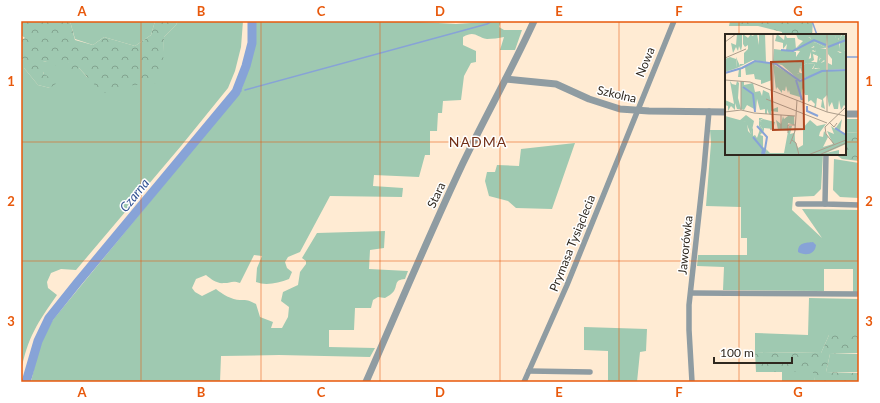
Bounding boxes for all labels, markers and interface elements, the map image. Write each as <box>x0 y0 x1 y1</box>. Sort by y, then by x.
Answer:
text: A <box>76 3 87 19</box>
text: B <box>197 3 206 19</box>
text: C <box>317 3 326 19</box>
text: D <box>435 3 445 19</box>
text: E <box>555 3 563 19</box>
text: F <box>675 3 683 19</box>
text: G <box>793 3 803 19</box>
inset map <box>725 34 846 155</box>
street label: Nowa <box>632 45 658 79</box>
text: 1 <box>7 73 15 89</box>
text: 1 <box>865 73 873 89</box>
street label: Szkolna <box>596 82 638 106</box>
district label: NADMA <box>449 133 507 150</box>
water label: Czarna <box>116 175 152 215</box>
street label: Stara <box>424 180 448 210</box>
street label: Prymasa Tysiąclecia <box>546 192 598 294</box>
text: 2 <box>7 193 15 209</box>
text: 2 <box>865 193 873 209</box>
street label: Jaworówka <box>674 215 696 275</box>
text: 3 <box>7 313 15 329</box>
text: 3 <box>865 313 873 329</box>
scale bar <box>714 339 792 365</box>
text: 100 m <box>720 345 754 360</box>
text: A <box>76 384 87 400</box>
text: B <box>197 384 206 400</box>
text: C <box>317 384 326 400</box>
text: D <box>435 384 445 400</box>
text: E <box>555 384 563 400</box>
text: F <box>675 384 683 400</box>
text: G <box>793 384 803 400</box>

